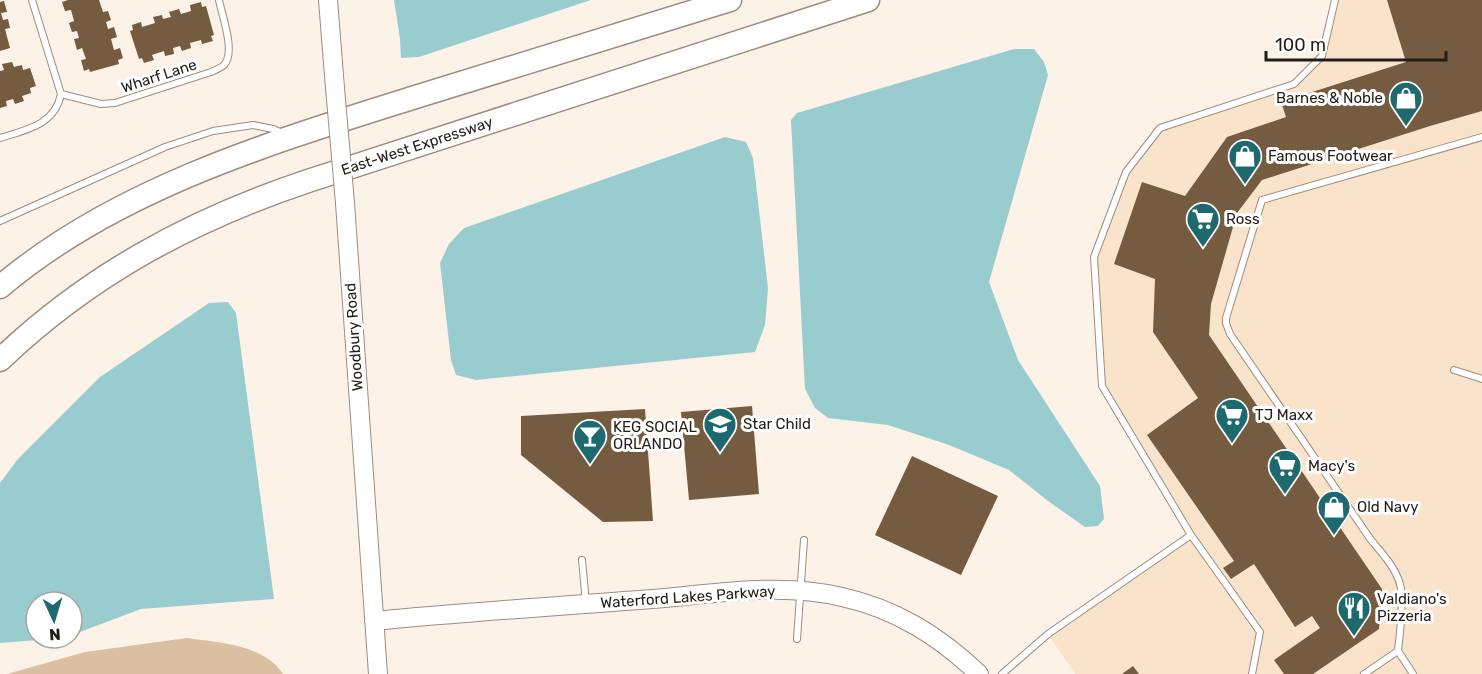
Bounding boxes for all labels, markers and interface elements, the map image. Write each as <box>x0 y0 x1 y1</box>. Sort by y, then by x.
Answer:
scale bar <box>1266 24 1446 62</box>
text: 100 m <box>1275 34 1326 56</box>
street label: Wharf Lane <box>119 55 199 97</box>
shop icon: Barnes & Noble <box>1388 80 1424 127</box>
place label: Barnes & Noble <box>1276 89 1383 107</box>
street label: East-West Expressway <box>339 113 495 179</box>
shop icon: Famous Footwear <box>1227 138 1263 185</box>
place label: Famous Footwear <box>1268 147 1393 165</box>
supermarket icon: Ross <box>1185 201 1221 248</box>
place label: Ross <box>1226 210 1260 228</box>
street label: Woodbury Road <box>341 282 367 392</box>
supermarket icon: TJ Maxx <box>1214 397 1250 444</box>
school or university icon: Star Child <box>702 406 738 453</box>
place label: TJ Maxx <box>1255 406 1313 424</box>
place label: Star Child <box>743 415 811 433</box>
bar icon: KEG SOCIAL ORLANDO <box>572 418 608 465</box>
place label: KEG SOCIAL ORLANDO <box>613 418 698 453</box>
supermarket icon: Macy's <box>1267 448 1303 495</box>
place label: Macy's <box>1308 457 1355 475</box>
shop icon: Old Navy <box>1316 489 1352 536</box>
place label: Old Navy <box>1357 498 1419 516</box>
street label: Waterford Lakes Parkway <box>600 582 776 612</box>
north arrow <box>24 590 84 650</box>
restaurant icon: Valdiano's Pizzeria <box>1336 590 1372 637</box>
place label: Valdiano's Pizzeria <box>1377 590 1447 625</box>
text: N <box>49 625 61 644</box>

